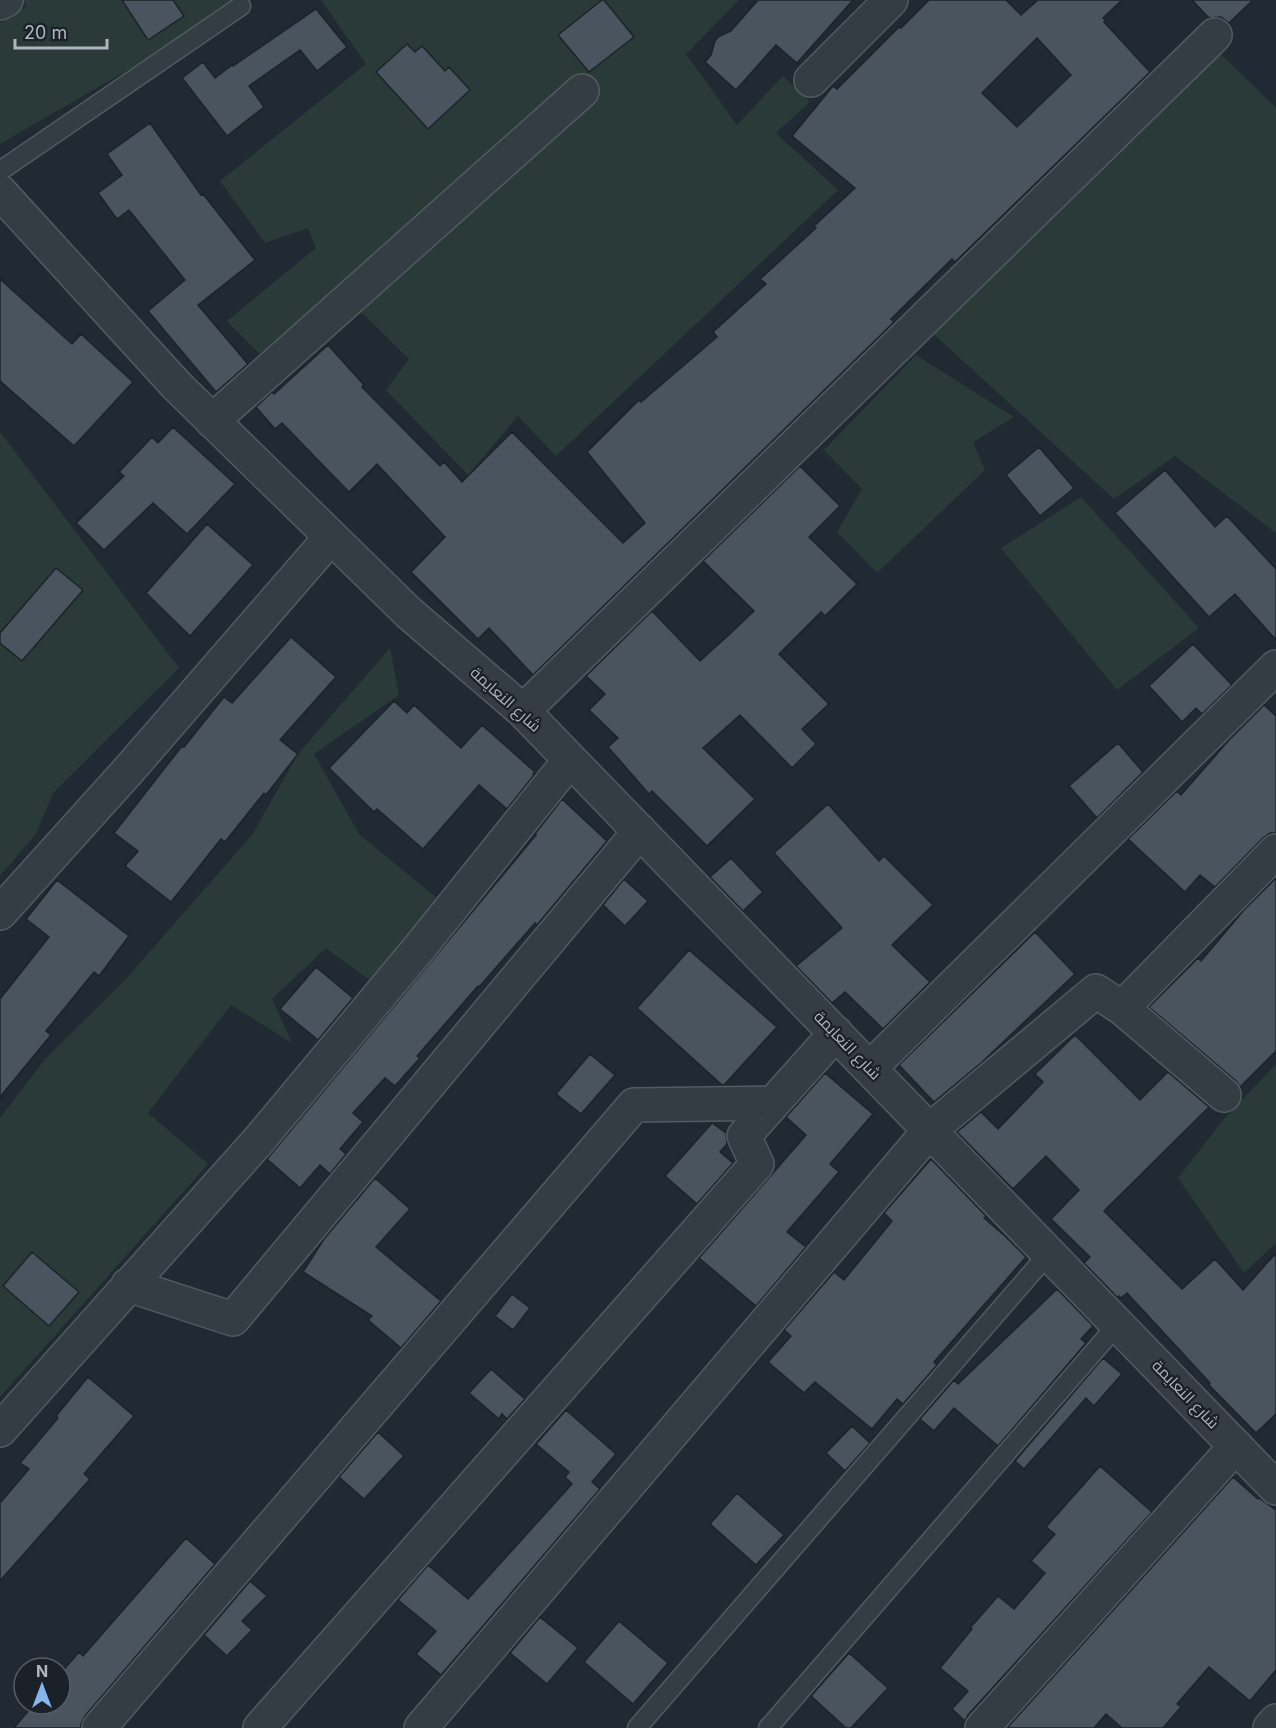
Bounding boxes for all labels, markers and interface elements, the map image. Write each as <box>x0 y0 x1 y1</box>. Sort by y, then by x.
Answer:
scale bar <box>15 12 106 50</box>
text: 20 m <box>24 22 67 43</box>
street label: شارع النعايمة <box>465 662 545 737</box>
street label: شارع النعايمة <box>809 1006 886 1085</box>
street label: شارع النعايمة <box>1147 1355 1224 1434</box>
north arrow <box>12 1656 72 1716</box>
text: N <box>36 1661 48 1681</box>

